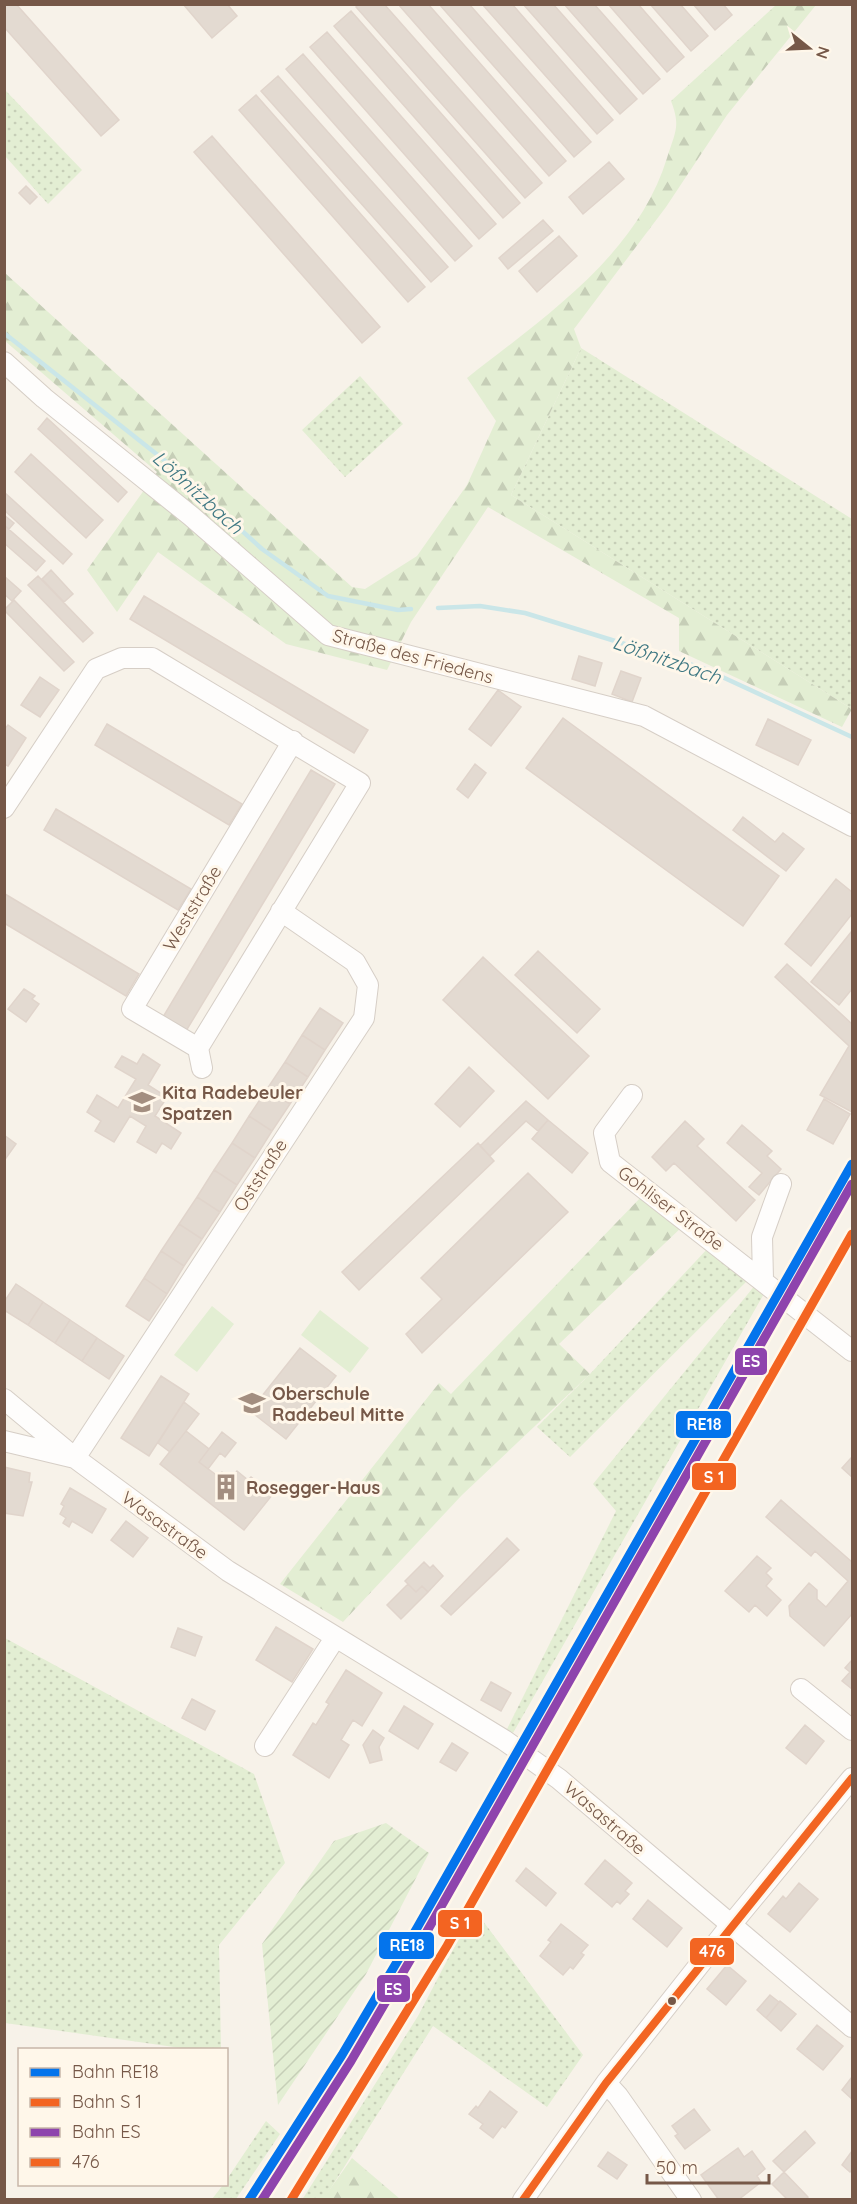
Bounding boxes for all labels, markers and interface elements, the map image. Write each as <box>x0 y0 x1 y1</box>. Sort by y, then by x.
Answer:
north arrow <box>779 18 839 78</box>
text: N <box>812 44 835 61</box>
water label: Lößnitzbach <box>148 445 249 540</box>
street label: Straße des Friedens <box>330 624 496 688</box>
water label: Lößnitzbach <box>610 629 725 689</box>
street label: Weststraße <box>158 861 226 955</box>
place label: Kita Radebeuler Spatzen <box>162 1081 303 1125</box>
school or university icon: Kita Radebeuler Spatzen <box>127 1087 157 1117</box>
street label: Oststraße <box>228 1134 292 1216</box>
street label: Gohliser Straße <box>613 1161 729 1255</box>
line badge: ES <box>734 1347 768 1376</box>
text: ES <box>742 1351 760 1371</box>
place label: Oberschule Radebeul Mitte <box>272 1382 404 1426</box>
school or university icon: Oberschule Radebeul Mitte <box>237 1388 267 1418</box>
line badge: RE18 <box>675 1410 732 1439</box>
text: RE18 <box>686 1414 722 1434</box>
line badge: S 1 <box>691 1462 737 1491</box>
text: S 1 <box>704 1467 724 1487</box>
building icon: Rosegger-Haus <box>211 1472 241 1502</box>
place label: Rosegger-Haus <box>246 1476 381 1499</box>
street label: Wasastraße <box>117 1486 213 1564</box>
street label: Wasastraße <box>559 1776 651 1860</box>
line badge: S 1 <box>437 1909 483 1938</box>
text: S 1 <box>450 1913 470 1933</box>
line badge: RE18 <box>378 1931 435 1960</box>
text: RE18 <box>389 1935 425 1955</box>
line badge: 476 <box>689 1937 735 1966</box>
text: 476 <box>699 1941 725 1961</box>
line badge: ES <box>376 1974 411 2003</box>
text: ES <box>384 1979 402 1999</box>
unlabelled marker <box>666 1995 678 2007</box>
legend <box>18 2048 228 2186</box>
text: Bahn RE18 <box>72 2060 159 2083</box>
text: Bahn S 1 <box>72 2090 142 2113</box>
text: Bahn ES <box>72 2120 141 2143</box>
scale bar <box>647 2147 768 2185</box>
text: 476 <box>72 2150 100 2173</box>
text: 50 m <box>656 2156 698 2179</box>

